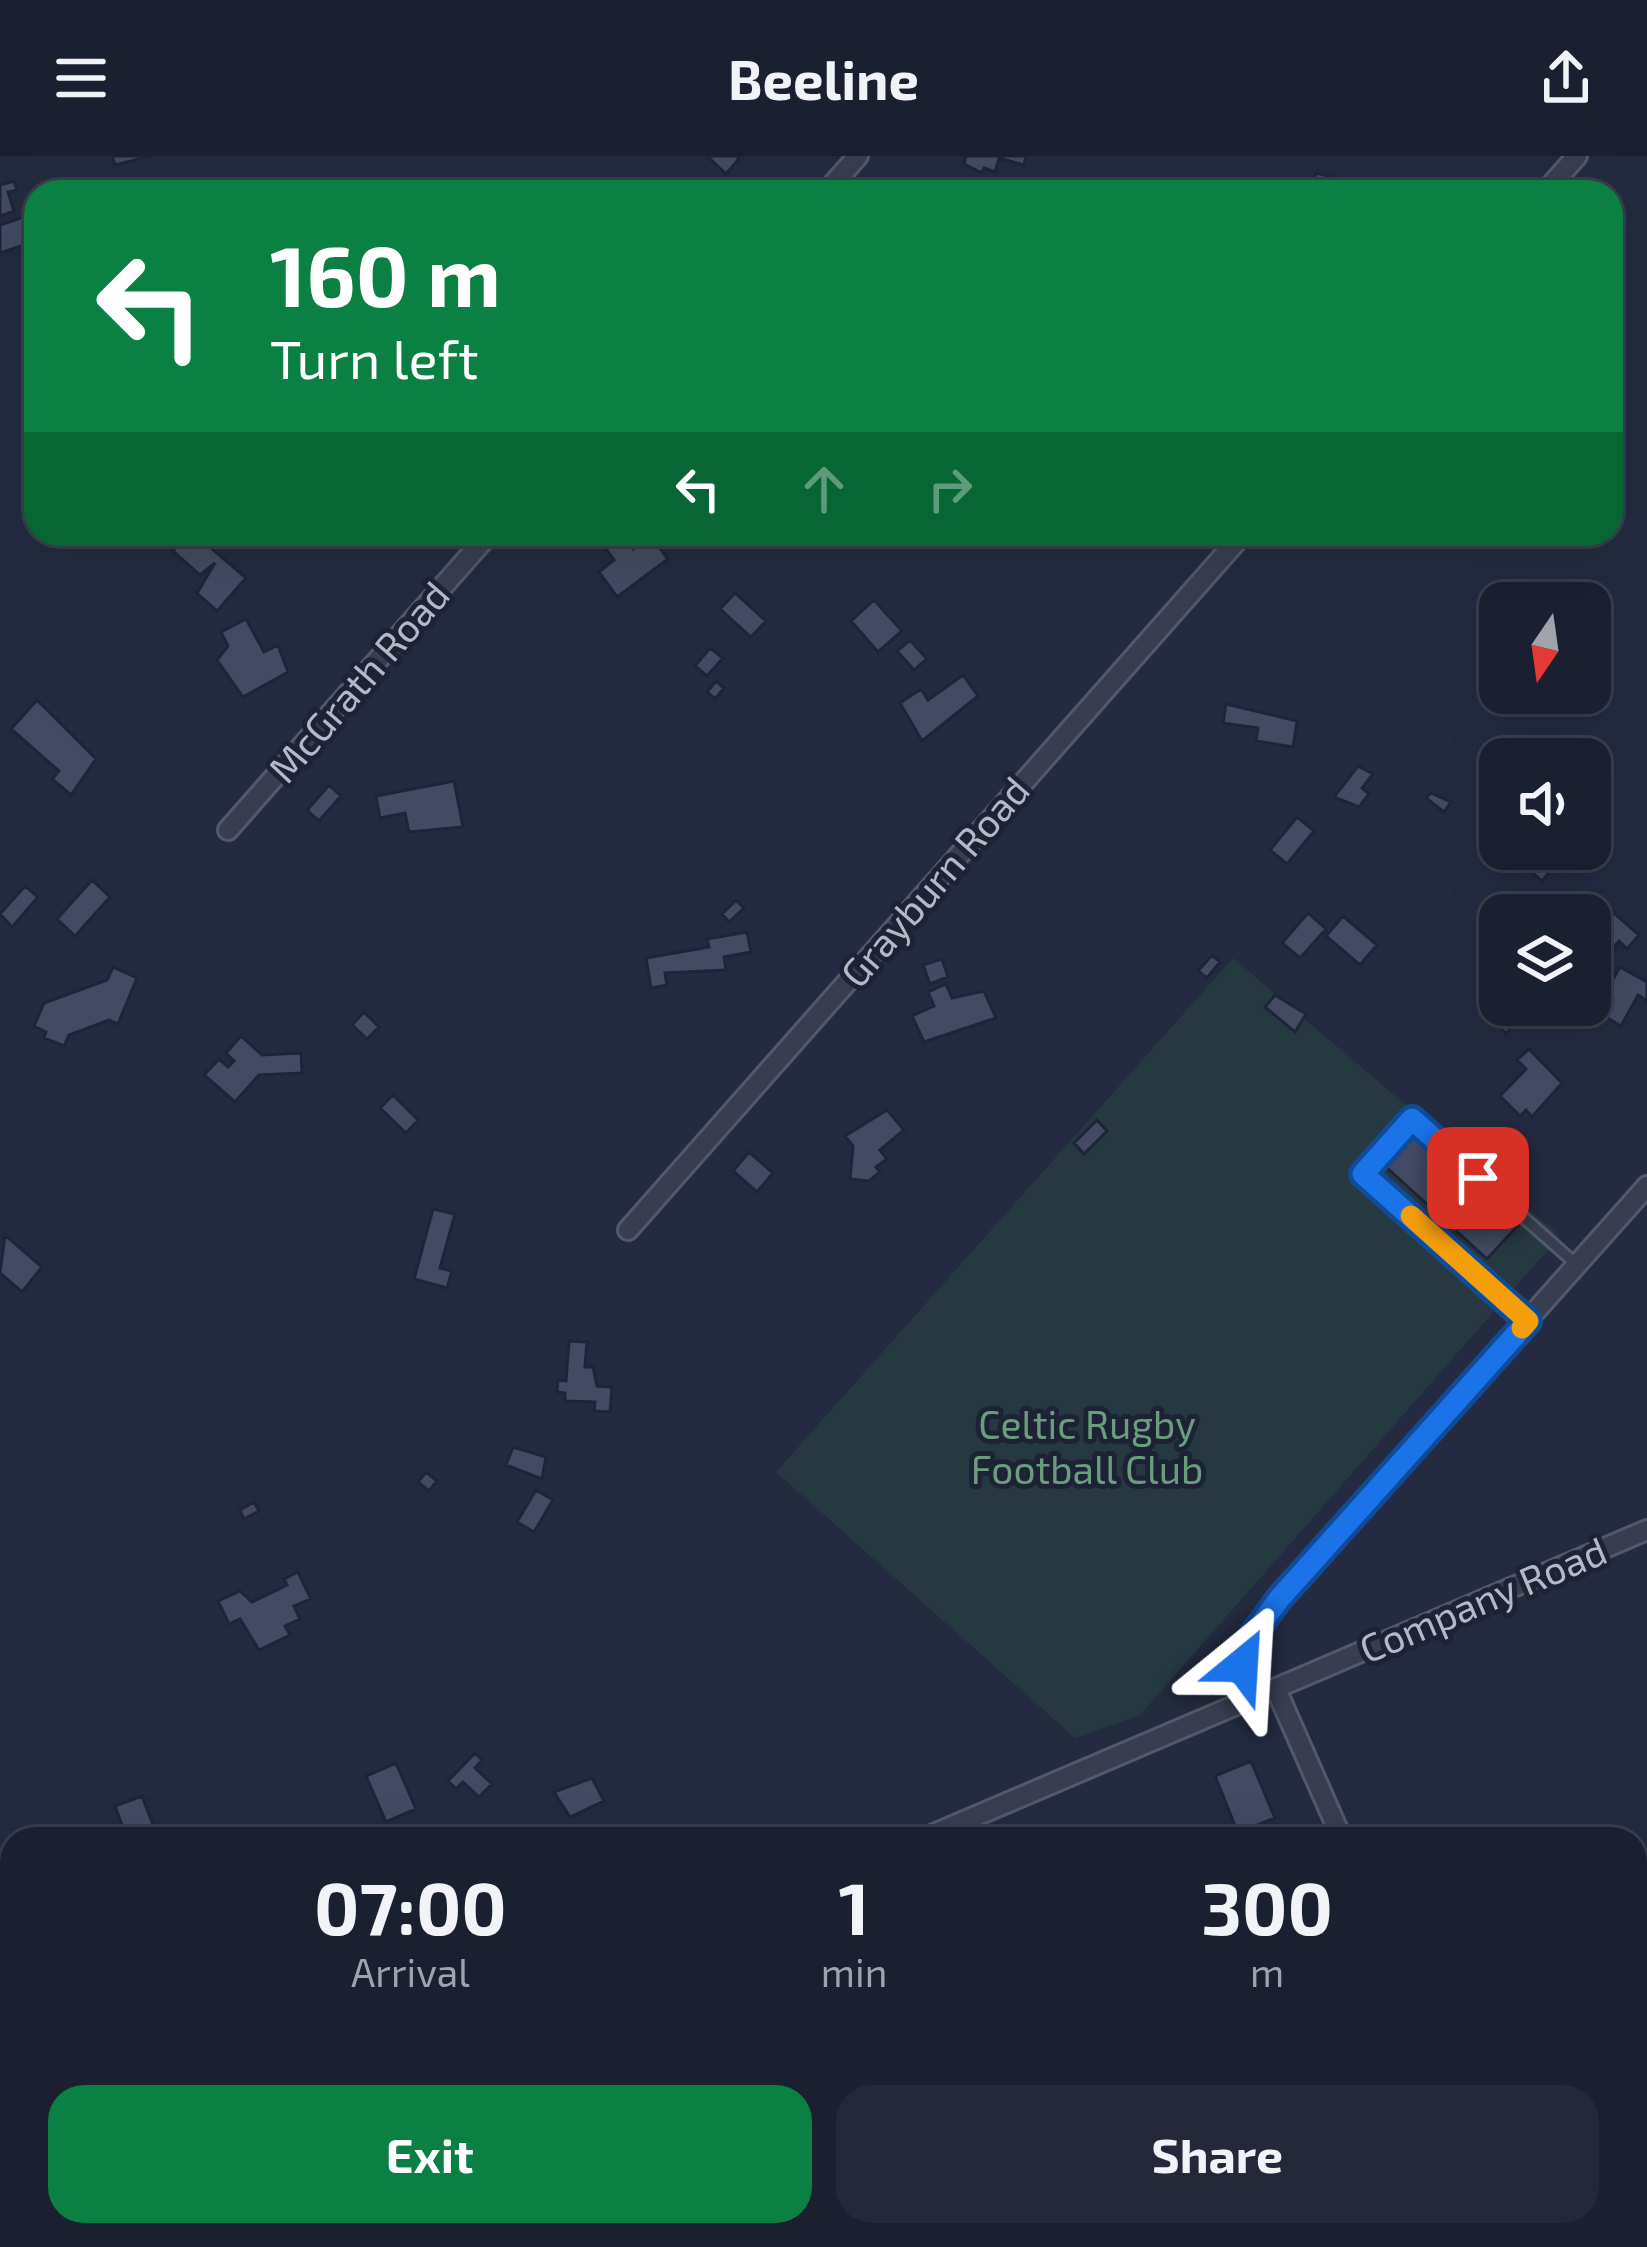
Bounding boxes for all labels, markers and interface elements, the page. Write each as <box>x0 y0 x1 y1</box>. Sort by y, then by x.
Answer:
icon: menu <box>48 45 114 111</box>
icon: share <box>1533 45 1599 111</box>
text: Beeline <box>728 46 919 111</box>
text: 160 m <box>270 223 501 324</box>
icon: left <box>72 228 228 384</box>
text: Turn left <box>270 325 479 390</box>
icon: left <box>665 456 731 522</box>
icon: ahead <box>791 456 857 522</box>
icon: right <box>917 456 983 522</box>
street label: McGrath Road <box>258 571 458 791</box>
north arrow <box>1479 582 1611 714</box>
map controls <box>1479 582 1611 1026</box>
button: sound <box>1479 738 1611 870</box>
street label: Grayburn Road <box>830 766 1038 996</box>
button: layers <box>1479 894 1611 1026</box>
pin <box>1427 1127 1529 1229</box>
icon: arrive <box>1445 1145 1511 1211</box>
park label: Celtic Rugby Football Club <box>971 1400 1203 1492</box>
street label: Company Road <box>1352 1526 1613 1672</box>
position arrow <box>1179 1602 1305 1728</box>
text: 07:00 <box>314 1863 507 1949</box>
text: 1 <box>838 1863 870 1949</box>
text: 300 <box>1201 1863 1333 1949</box>
text: Arrival <box>351 1948 470 1995</box>
text: min <box>821 1948 887 1995</box>
text: m <box>1250 1948 1284 1995</box>
button: Exit <box>48 2085 812 2223</box>
button: Share <box>836 2085 1599 2223</box>

